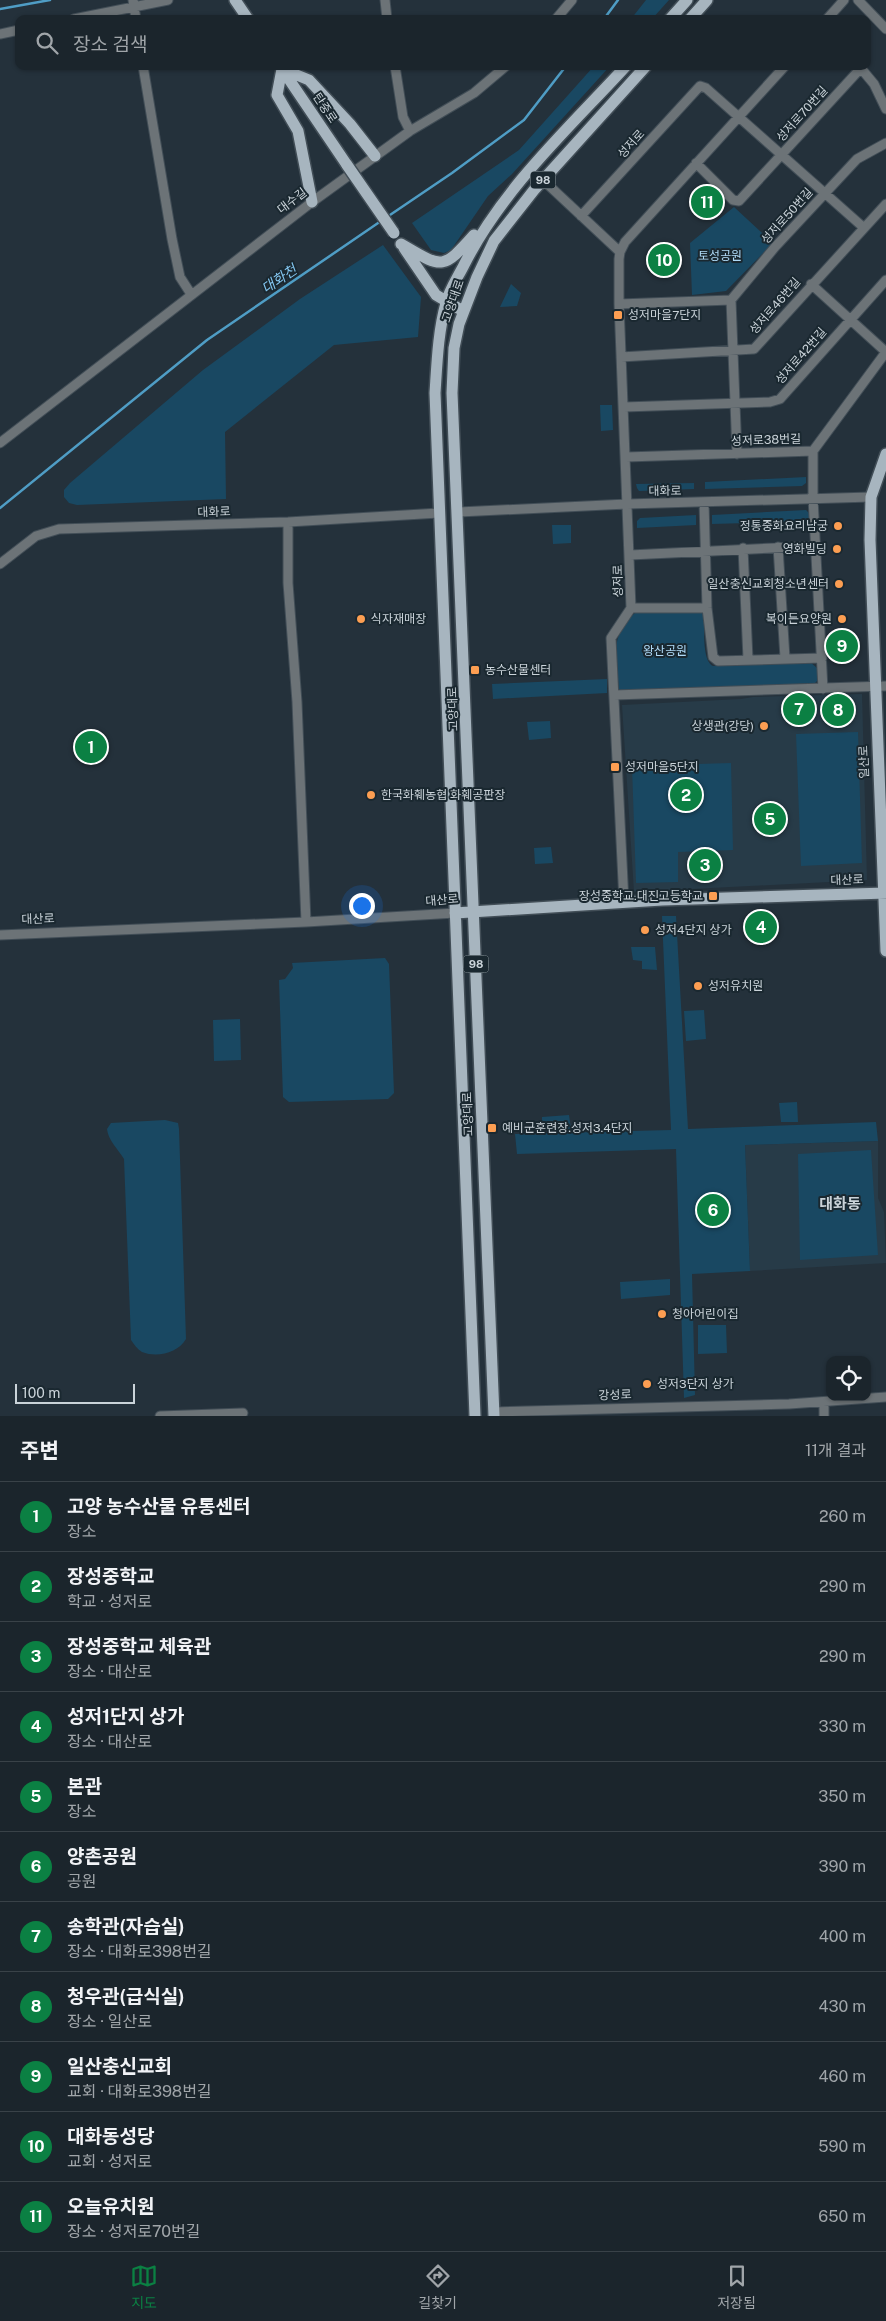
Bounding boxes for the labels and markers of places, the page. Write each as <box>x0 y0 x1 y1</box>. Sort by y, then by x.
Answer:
pin: 11 <box>691 183 723 221</box>
pin: 10 <box>648 241 680 279</box>
place label: 성저마을7단지 <box>628 308 701 322</box>
marker: 성저마을7단지 <box>612 309 624 321</box>
place label: 정통중화요리남궁 <box>740 519 828 533</box>
marker: 정통중화요리남궁 <box>832 520 844 532</box>
place label: 영화빌딩 <box>783 542 827 556</box>
marker: 영화빌딩 <box>831 543 843 555</box>
place label: 일산충신교회청소년센터 <box>708 577 829 591</box>
marker: 일산충신교회청소년센터 <box>833 578 845 590</box>
place label: 식자재매장 <box>371 612 426 626</box>
place label: 복이든요양원 <box>766 612 832 626</box>
marker: 식자재매장 <box>355 613 367 625</box>
marker: 복이든요양원 <box>836 613 848 625</box>
pin: 9 <box>826 627 858 665</box>
place label: 농수산물센터 <box>485 663 551 677</box>
marker: 농수산물센터 <box>469 664 481 676</box>
pin: 7 <box>783 690 815 728</box>
pin: 8 <box>822 691 854 729</box>
place label: 상생관(강당) <box>691 719 754 733</box>
marker: 상생관(강당) <box>758 720 770 732</box>
pin: 1 <box>75 728 107 766</box>
place label: 성저마을5단지 <box>625 760 699 774</box>
marker: 성저마을5단지 <box>609 761 621 773</box>
pin: 2 <box>670 776 702 814</box>
place label: 한국화훼농협 화훼공판장 <box>381 788 505 802</box>
marker: 한국화훼농협 화훼공판장 <box>365 789 377 801</box>
pin: 5 <box>754 800 786 838</box>
pin: 3 <box>689 846 721 884</box>
place label: 장성중학교.대진고등학교 <box>579 889 703 903</box>
marker: 장성중학교.대진고등학교 <box>707 890 719 902</box>
pin: 4 <box>745 908 777 946</box>
place label: 성저4단지 상가 <box>655 923 732 937</box>
marker: 성저4단지 상가 <box>639 924 651 936</box>
place label: 성저유치원 <box>708 979 763 993</box>
marker: 성저유치원 <box>692 980 704 992</box>
place label: 예비군훈련장.성저3.4단지 <box>502 1121 633 1135</box>
marker: 예비군훈련장.성저3.4단지 <box>486 1122 498 1134</box>
pin: 6 <box>697 1191 729 1229</box>
place label: 청아어린이집 <box>672 1307 738 1321</box>
marker: 청아어린이집 <box>656 1308 668 1320</box>
place label: 성저3단지 상가 <box>657 1377 734 1391</box>
marker: 성저3단지 상가 <box>641 1378 653 1390</box>

